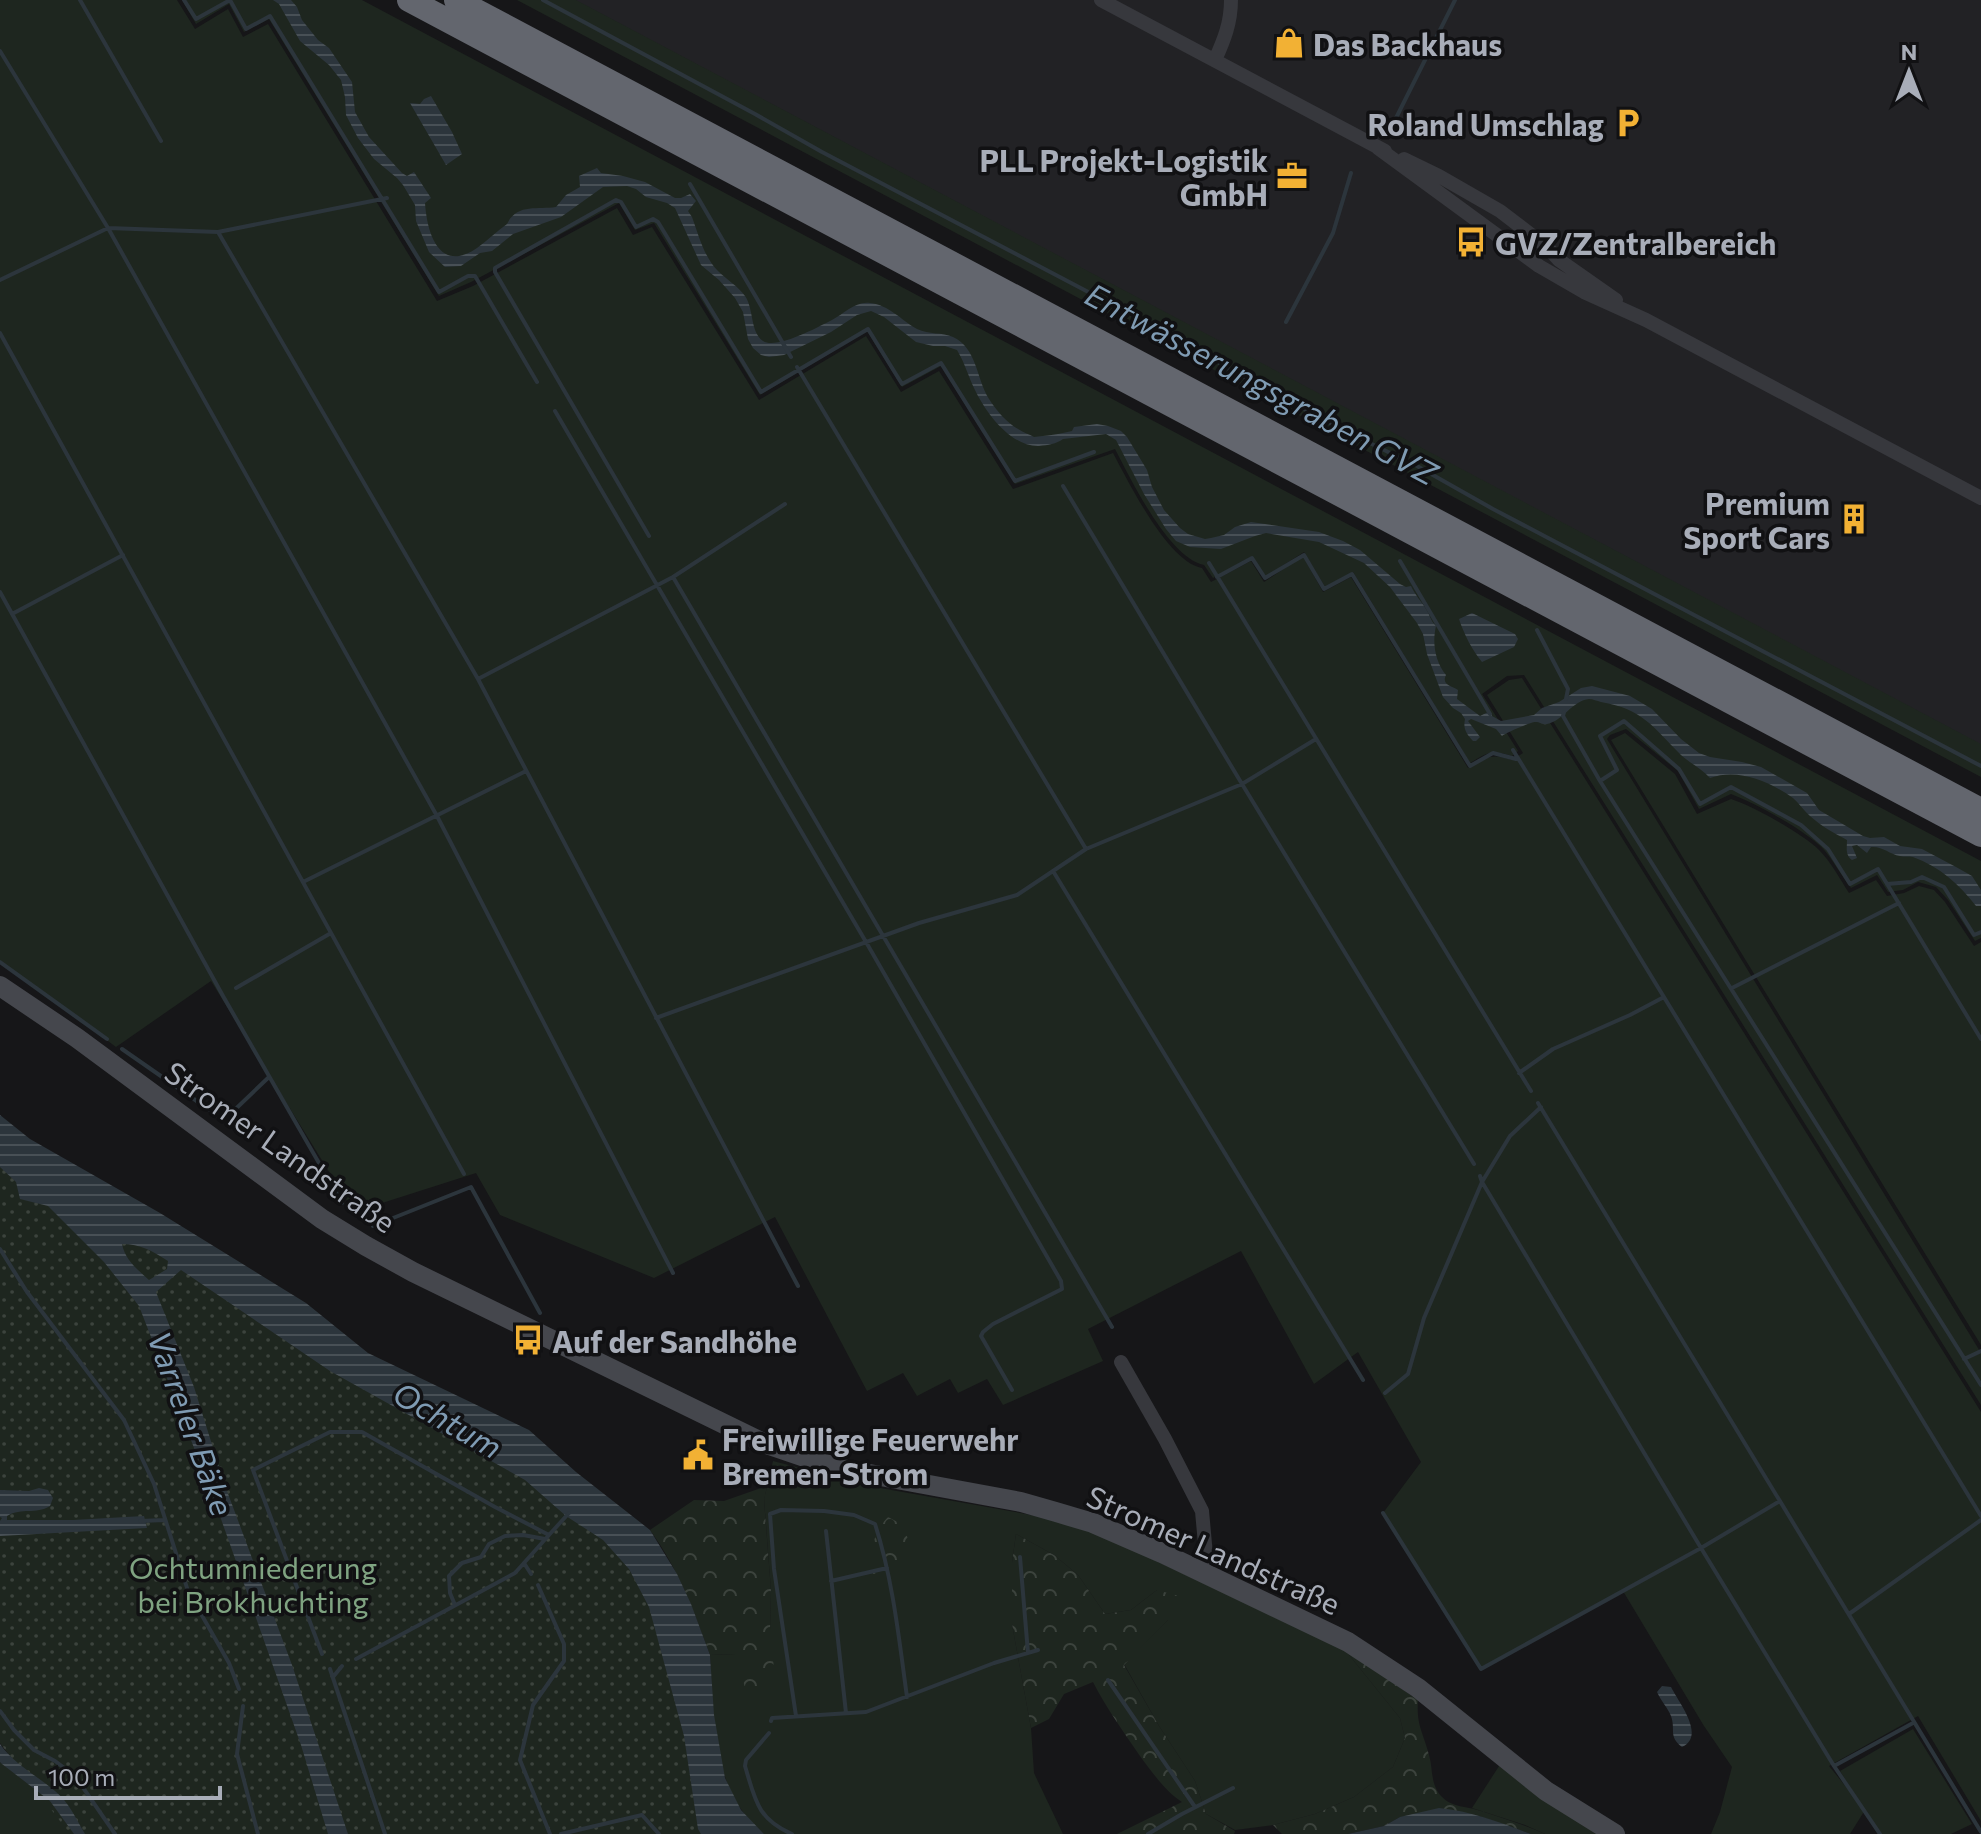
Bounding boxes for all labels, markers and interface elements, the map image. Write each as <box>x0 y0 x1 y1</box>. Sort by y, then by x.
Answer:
place label: Das Backhaus <box>1313 25 1502 62</box>
shop icon: Das Backhaus <box>1272 26 1306 60</box>
north arrow <box>1869 32 1949 112</box>
text: N <box>1901 38 1917 65</box>
place label: Roland Umschlag <box>1367 105 1604 142</box>
parking icon: Roland Umschlag <box>1611 106 1645 140</box>
place label: PLL Projekt-Logistik GmbH <box>980 141 1268 212</box>
office icon: PLL Projekt-Logistik GmbH <box>1275 159 1309 193</box>
place label: GVZ/Zentralbereich <box>1495 224 1776 261</box>
bus stop icon: GVZ/Zentralbereich <box>1454 225 1488 259</box>
water label: Entwässerungsgraben GVZ <box>1079 273 1446 494</box>
place label: Premium Sport Cars <box>1683 484 1830 555</box>
building icon: Premium Sport Cars <box>1837 502 1871 536</box>
street label: Stromer Landstraße <box>158 1052 404 1240</box>
place label: Auf der Sandhöhe <box>552 1322 797 1359</box>
bus stop icon: Auf der Sandhöhe <box>511 1323 545 1357</box>
water label: Varreler Bäke <box>140 1325 244 1521</box>
water label: Ochtum <box>386 1372 510 1466</box>
place label: Freiwillige Feuerwehr Bremen-Strom <box>722 1420 1019 1491</box>
public building icon: Freiwillige Feuerwehr Bremen-Strom <box>681 1438 715 1472</box>
street label: Stromer Landstraße <box>1082 1477 1346 1621</box>
park label: Ochtumniederung bei Brokhuchting <box>129 1548 377 1619</box>
scale bar <box>36 1750 220 1800</box>
text: 100 m <box>48 1762 115 1791</box>

